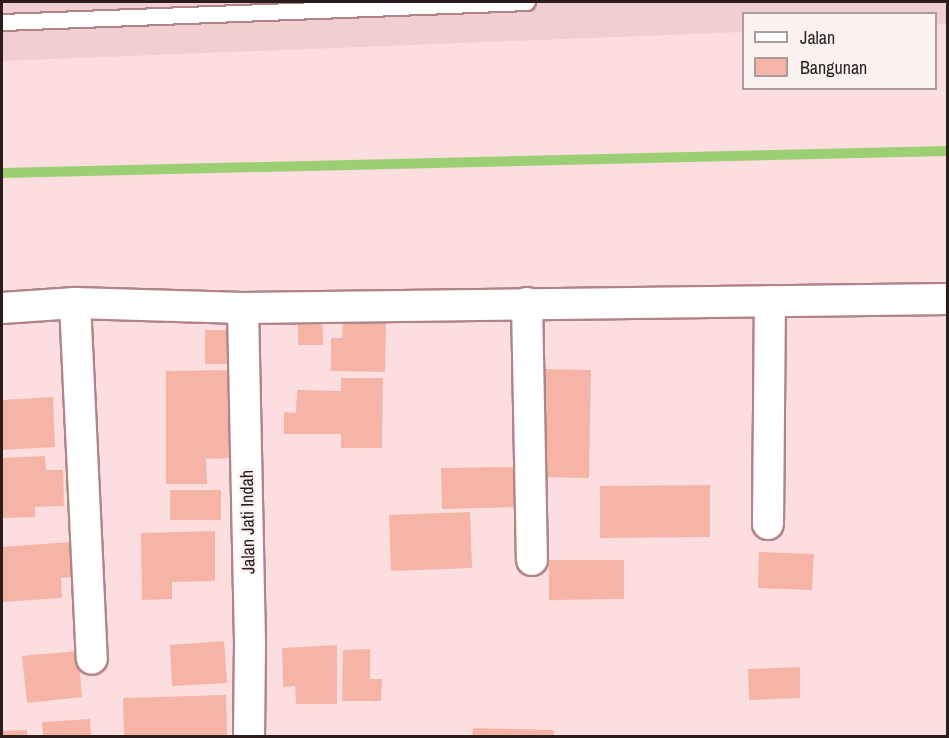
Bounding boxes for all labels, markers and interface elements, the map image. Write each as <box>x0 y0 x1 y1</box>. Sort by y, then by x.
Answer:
legend <box>742 12 937 90</box>
text: Jalan <box>800 25 835 50</box>
text: Bangunan <box>800 55 867 80</box>
street label: Jalan Jati Indah <box>236 470 260 574</box>

